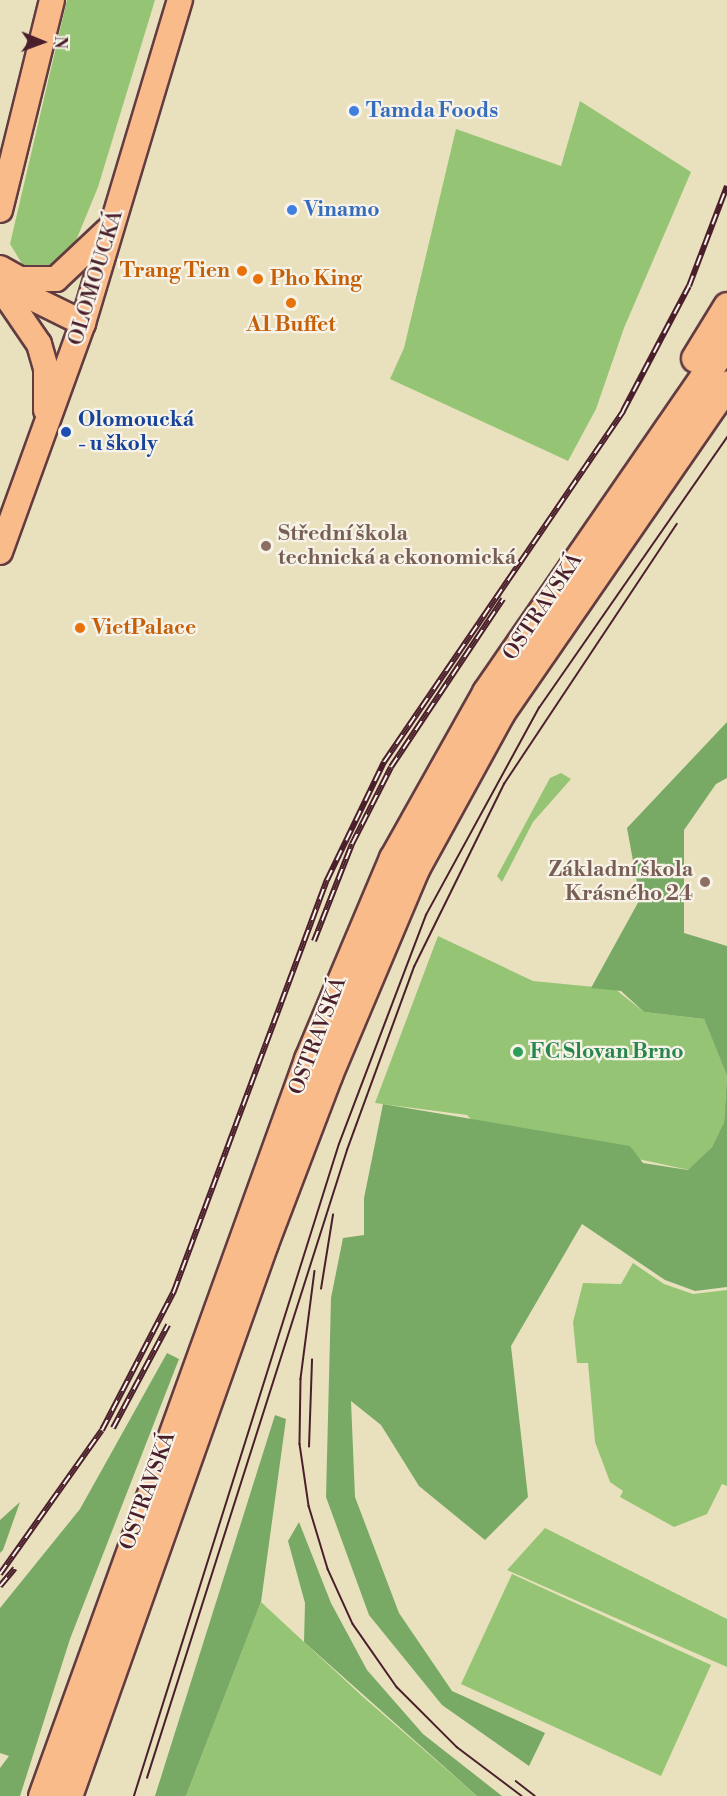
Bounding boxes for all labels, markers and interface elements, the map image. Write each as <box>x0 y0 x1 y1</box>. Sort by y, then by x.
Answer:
north arrow <box>12 12 72 72</box>
text: N <box>50 36 70 49</box>
place label: Tamda Foods <box>366 98 498 124</box>
marker: Tamda Foods <box>347 104 361 118</box>
place label: Vinamo <box>304 197 380 223</box>
marker: Vinamo <box>285 203 299 217</box>
street label: OLOMOUCKÁ <box>63 207 129 349</box>
place label: Trang Tien <box>120 258 230 284</box>
marker: Trang Tien <box>235 264 249 278</box>
place label: Pho King <box>270 266 362 292</box>
marker: Pho King <box>251 272 265 286</box>
marker: A1 Buffet <box>284 296 298 310</box>
place label: A1 Buffet <box>246 312 336 338</box>
place label: Olomoucká - u školy <box>78 407 194 457</box>
marker: Olomoucká - u školy <box>59 425 73 439</box>
place label: Střední škola technická a ekonomická <box>278 521 516 571</box>
marker: Střední škola technická a ekonomická <box>259 539 273 553</box>
street label: OSTRAVSKÁ <box>498 549 588 665</box>
place label: VietPalace <box>92 615 196 641</box>
marker: VietPalace <box>73 621 87 635</box>
place label: Základní škola Krásného 24 <box>549 857 693 907</box>
marker: Základní škola Krásného 24 <box>698 875 712 889</box>
street label: OSTRAVSKÁ <box>284 974 352 1098</box>
place label: FC Slovan Brno <box>530 1039 684 1065</box>
marker: FC Slovan Brno <box>511 1045 525 1059</box>
street label: OSTRAVSKÁ <box>115 1428 181 1554</box>

